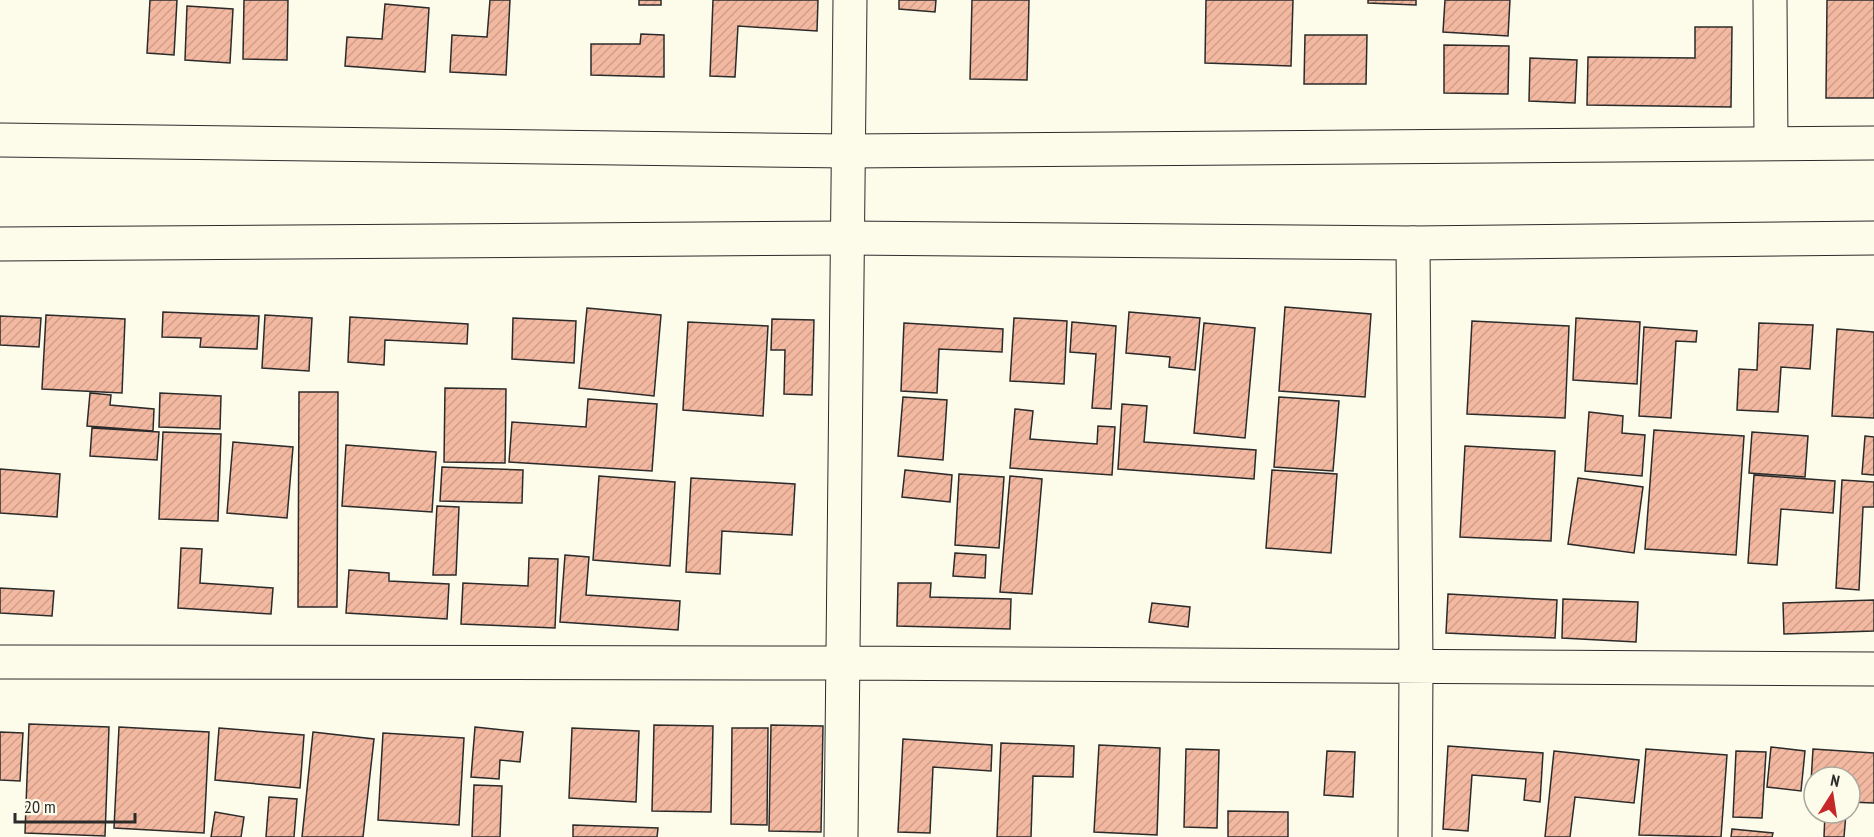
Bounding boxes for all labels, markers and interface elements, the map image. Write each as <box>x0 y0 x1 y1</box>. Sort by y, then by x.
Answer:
north arrow <box>1802 765 1862 825</box>
text: N <box>1829 770 1841 791</box>
scale bar <box>15 786 135 824</box>
text: 20 m <box>24 795 56 818</box>

